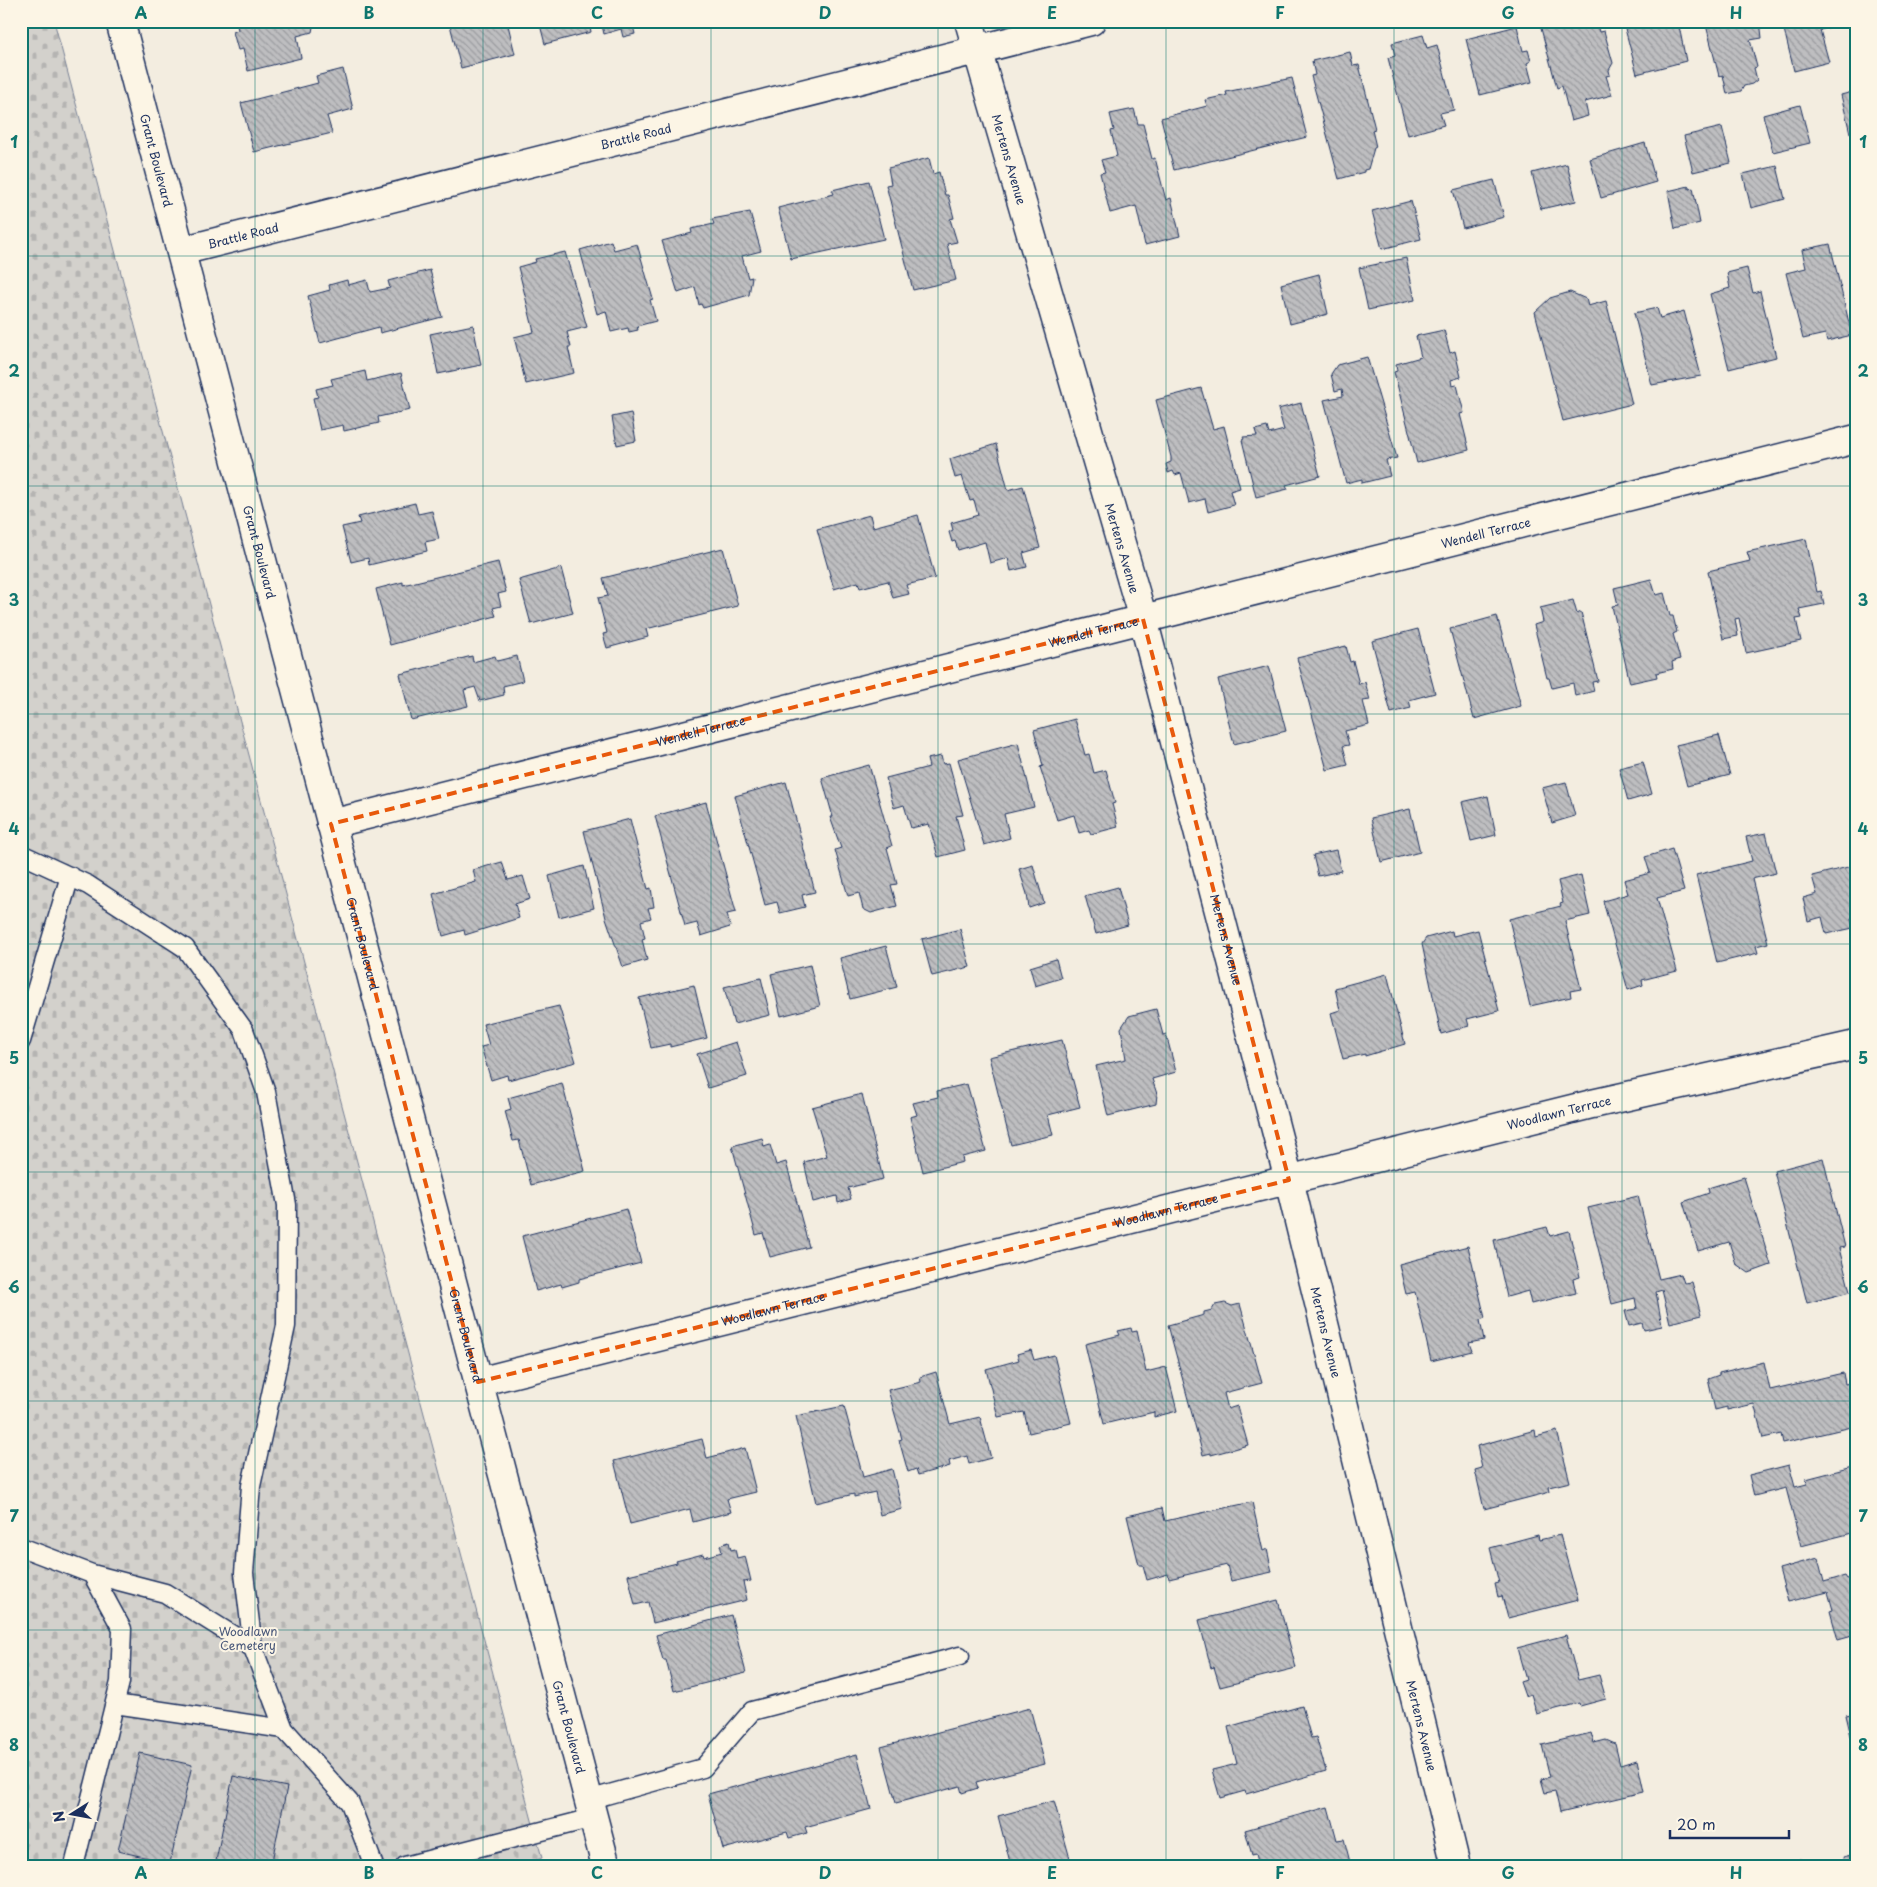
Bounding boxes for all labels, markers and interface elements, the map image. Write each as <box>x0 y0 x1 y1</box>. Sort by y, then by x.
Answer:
text: A <box>135 0 148 24</box>
text: B <box>364 0 375 24</box>
text: C <box>591 0 603 24</box>
text: D <box>819 0 831 24</box>
text: E <box>1047 0 1057 24</box>
text: F <box>1275 0 1285 24</box>
text: G <box>1501 0 1515 24</box>
text: H <box>1730 0 1742 24</box>
street label: Grant Boulevard <box>136 112 178 210</box>
street label: Mertens Avenue <box>988 112 1031 207</box>
street label: Brattle Road <box>598 118 673 154</box>
text: 1 <box>10 129 18 153</box>
text: 1 <box>1859 129 1867 153</box>
street label: Brattle Road <box>205 218 281 253</box>
text: 2 <box>8 358 20 382</box>
text: 2 <box>1857 358 1869 382</box>
street label: Mertens Avenue <box>1101 501 1144 596</box>
street label: Grant Boulevard <box>239 503 281 601</box>
street label: Wendell Terrace <box>1439 512 1533 552</box>
text: 3 <box>9 587 19 611</box>
text: 3 <box>1858 587 1868 611</box>
street label: Wendell Terrace <box>1046 612 1140 652</box>
street label: Wendell Terrace <box>654 711 747 751</box>
text: 4 <box>9 816 20 840</box>
text: 4 <box>1858 816 1869 840</box>
street label: Mertens Avenue <box>1206 892 1247 987</box>
street label: Grant Boulevard <box>342 895 384 993</box>
text: 5 <box>9 1045 19 1069</box>
text: 5 <box>1858 1045 1868 1069</box>
street label: Woodlawn Terrace <box>1505 1091 1613 1134</box>
street label: Woodlawn Terrace <box>1112 1189 1220 1232</box>
text: 6 <box>8 1274 20 1298</box>
text: 6 <box>1857 1274 1869 1298</box>
street label: Mertens Avenue <box>1306 1285 1346 1380</box>
street label: Grant Boulevard <box>445 1287 487 1384</box>
street label: Woodlawn Terrace <box>719 1287 827 1330</box>
text: 7 <box>9 1503 19 1527</box>
text: 7 <box>1858 1503 1868 1527</box>
park label: Woodlawn Cemetery <box>219 1622 277 1654</box>
street label: Grant Boulevard <box>548 1678 590 1776</box>
street label: Mertens Avenue <box>1402 1678 1442 1773</box>
text: 8 <box>9 1732 19 1756</box>
text: 8 <box>1858 1732 1868 1756</box>
north arrow <box>48 1790 98 1840</box>
scale bar <box>1670 1807 1788 1839</box>
text: N <box>47 1809 70 1824</box>
text: 20 m <box>1677 1812 1716 1835</box>
text: A <box>135 1860 148 1884</box>
text: B <box>364 1860 375 1884</box>
text: C <box>591 1860 603 1884</box>
text: D <box>819 1860 831 1884</box>
text: E <box>1047 1860 1057 1884</box>
text: F <box>1275 1860 1285 1884</box>
text: G <box>1501 1860 1515 1884</box>
text: H <box>1730 1860 1742 1884</box>

